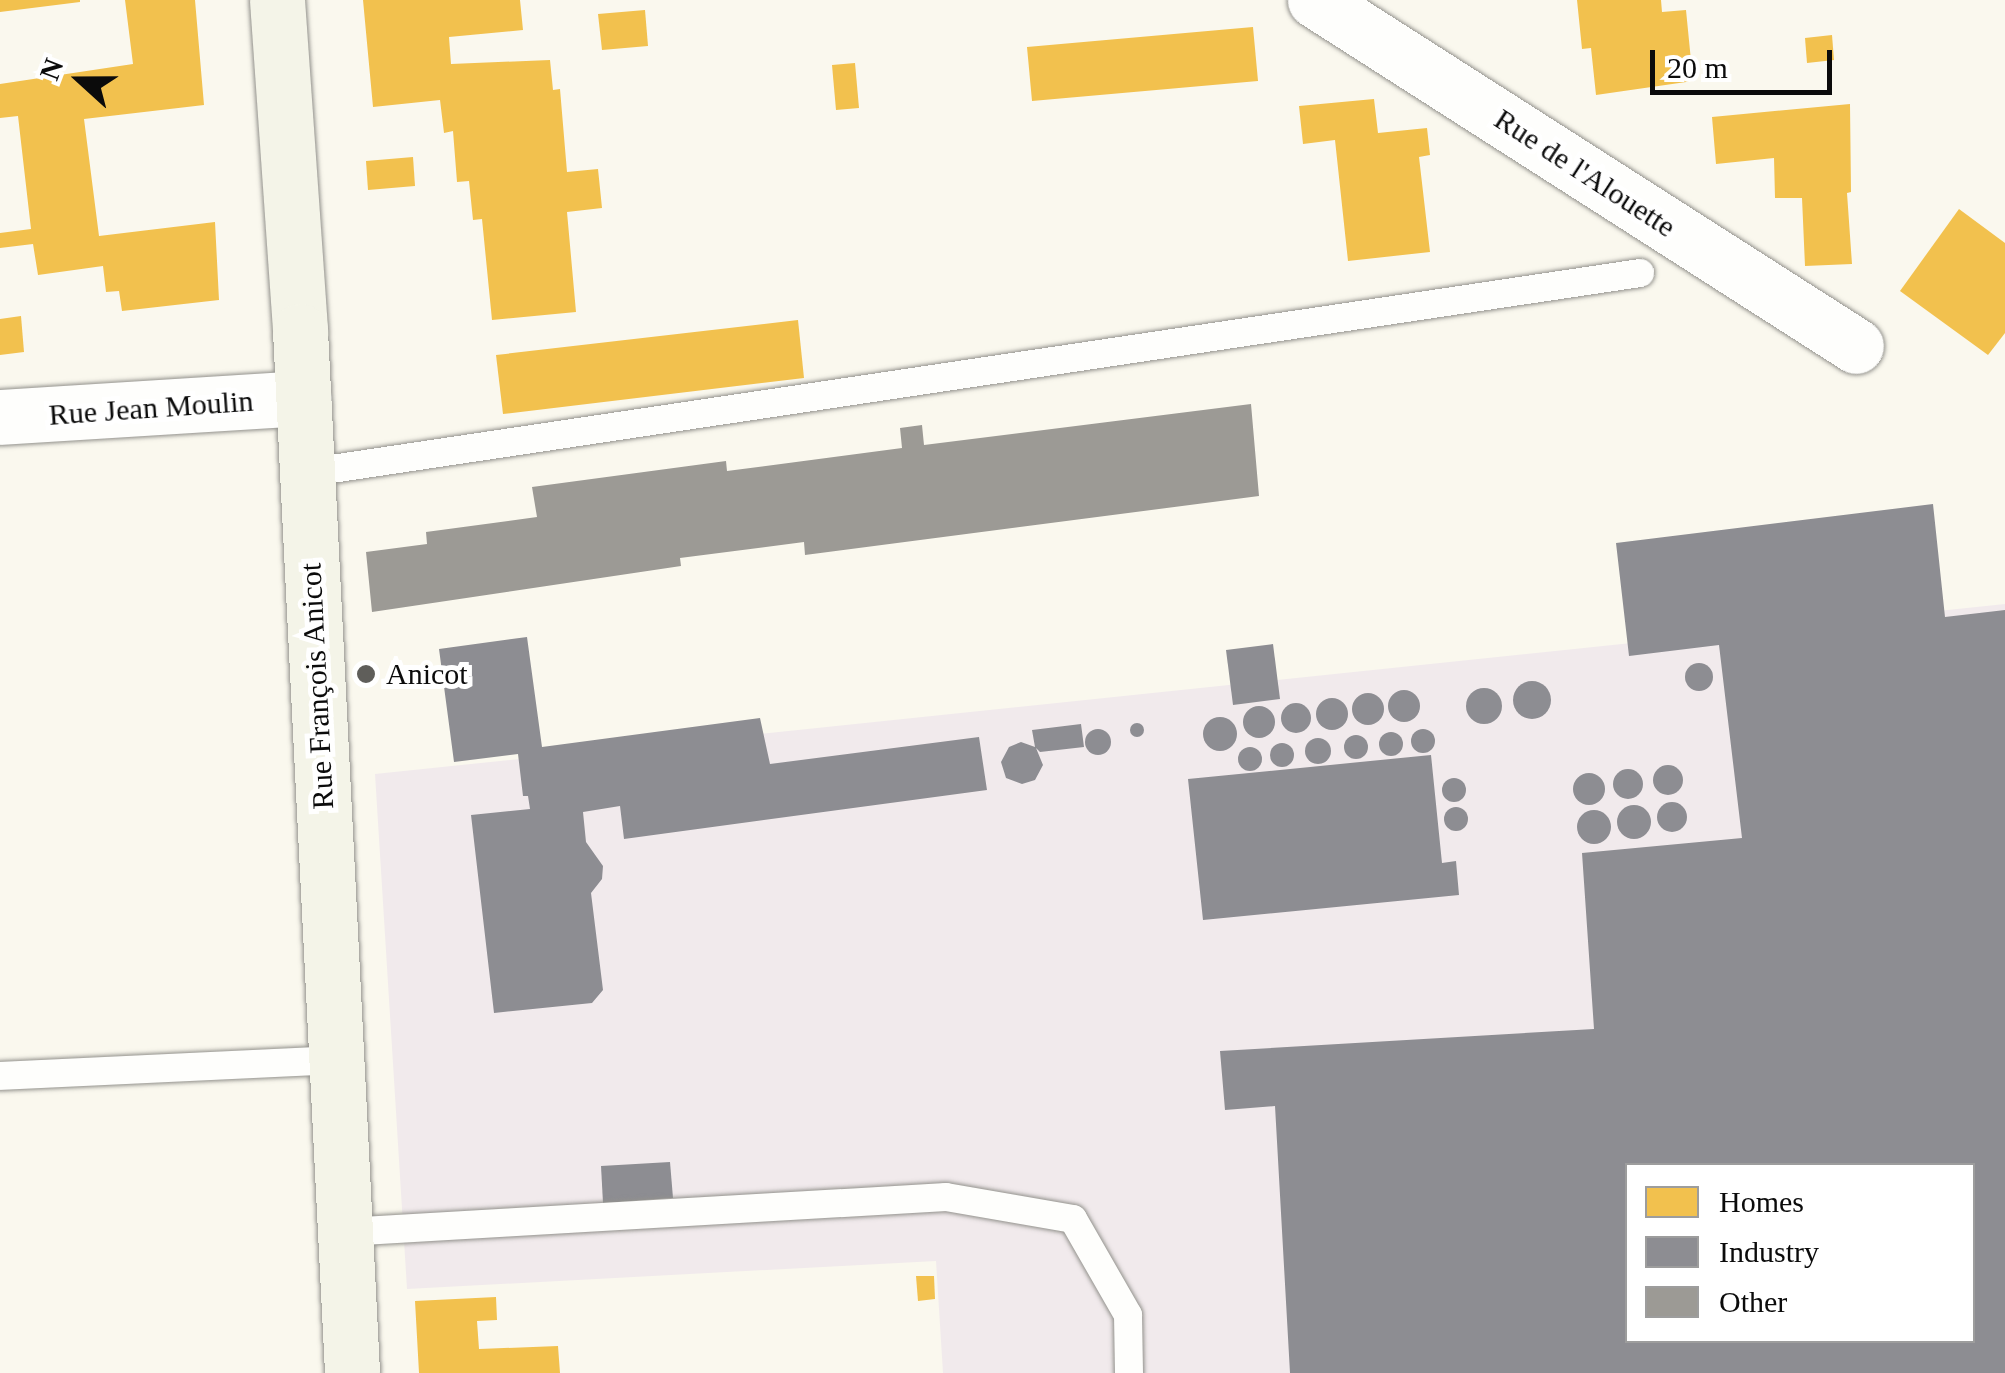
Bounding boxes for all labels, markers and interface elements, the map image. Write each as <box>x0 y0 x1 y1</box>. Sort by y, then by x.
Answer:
north arrow <box>30 30 130 130</box>
scale bar <box>1655 30 1838 92</box>
text: 20 m <box>1667 51 1728 84</box>
text: N <box>33 54 70 84</box>
street label: Rue de l'Alouette <box>1488 101 1682 245</box>
street label: Rue Jean Moulin <box>48 383 254 433</box>
street label: Rue François Anicot <box>293 561 341 811</box>
place label: Anicot <box>386 656 468 692</box>
marker: Anicot <box>355 663 377 685</box>
legend <box>1625 1163 1975 1343</box>
text: Homes <box>1719 1185 1804 1218</box>
text: Industry <box>1719 1235 1819 1268</box>
text: Other <box>1719 1285 1787 1318</box>

